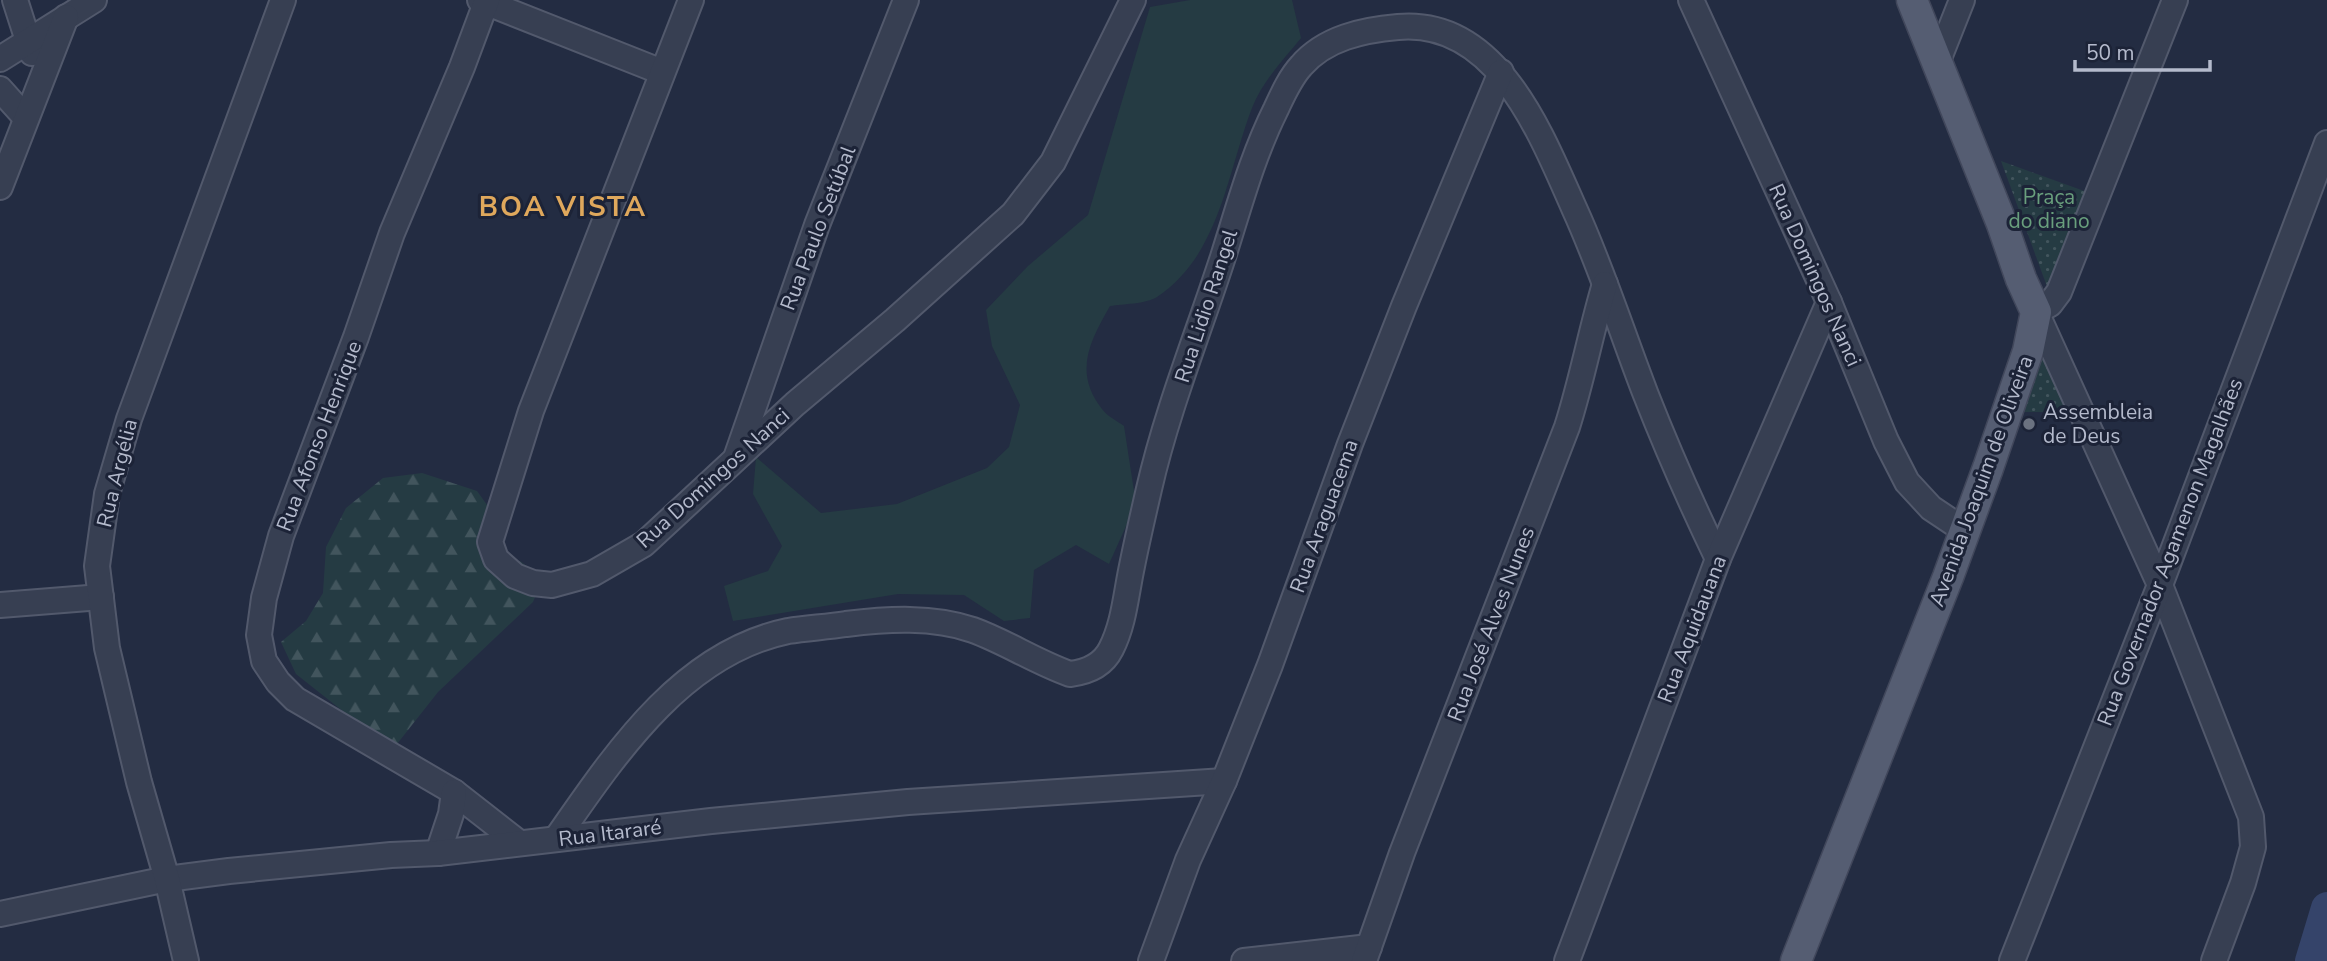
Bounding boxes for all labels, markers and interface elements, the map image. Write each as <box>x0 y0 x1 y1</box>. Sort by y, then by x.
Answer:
scale bar <box>2075 28 2210 72</box>
text: 50 m <box>2086 39 2135 67</box>
street label: Rua Paulo Setúbal <box>774 141 863 314</box>
street label: Rua Domingos Nanci <box>1762 179 1868 371</box>
park label: Praça do diano <box>2008 183 2090 235</box>
district label: BOA VISTA <box>479 188 647 226</box>
street label: Rua Lidio Rangel <box>1168 225 1244 386</box>
street label: Rua Afonso Henrique <box>270 337 368 535</box>
street label: Avenida Joaquim de Oliveira <box>1922 352 2040 610</box>
street label: Rua Governador Agamenon Magalhães <box>2091 374 2249 730</box>
place label: Assembleia de Deus <box>2043 398 2153 450</box>
street label: Rua Domingos Nanci <box>630 402 796 554</box>
street label: Rua Argélia <box>90 416 144 530</box>
marker: Assembleia de Deus <box>2021 416 2037 432</box>
street label: Rua Araguacema <box>1283 435 1365 597</box>
street label: Rua José Alves Nunes <box>1441 523 1541 725</box>
street label: Rua Aquidauana <box>1651 551 1733 707</box>
street label: Rua Itararé <box>557 813 663 853</box>

